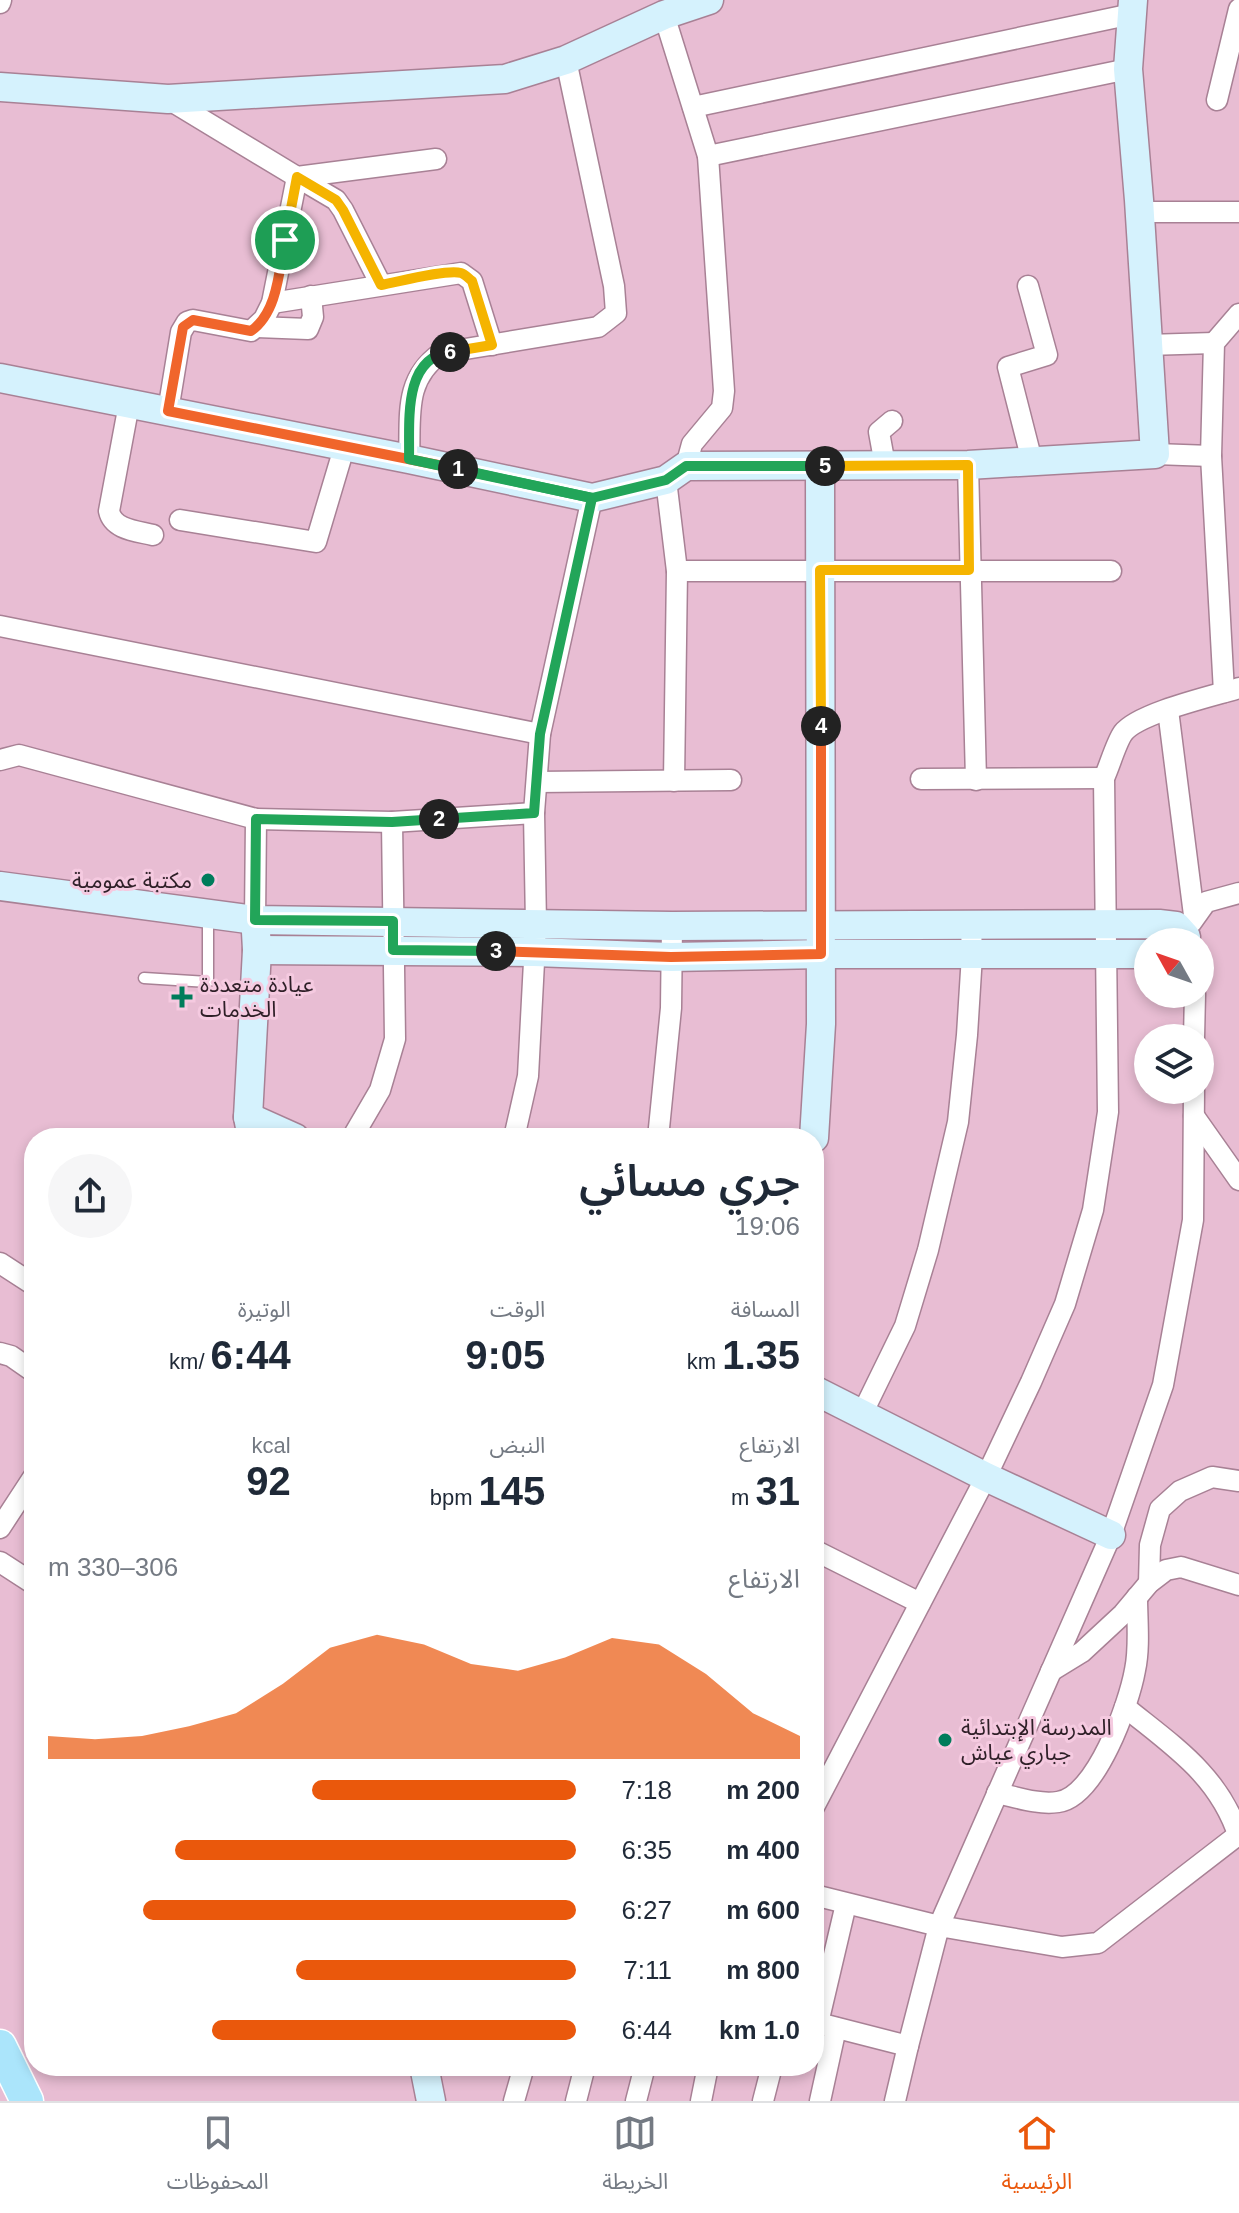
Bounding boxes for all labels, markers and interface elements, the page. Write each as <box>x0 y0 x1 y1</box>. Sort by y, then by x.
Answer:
pin <box>251 206 319 274</box>
icon: arrive <box>263 218 307 262</box>
pin: 6 <box>430 332 470 372</box>
text: 6 <box>444 339 456 364</box>
pin: 5 <box>805 446 845 486</box>
pin: 1 <box>438 449 478 489</box>
text: 5 <box>819 453 831 478</box>
text: 1 <box>452 456 464 481</box>
pin: 4 <box>801 706 841 746</box>
text: 4 <box>815 713 827 738</box>
pin: 2 <box>419 799 459 839</box>
text: 2 <box>433 806 445 831</box>
place label: مكتبة عمومية <box>72 868 192 893</box>
marker: مكتبة عمومية <box>199 871 217 889</box>
north arrow <box>1134 928 1214 1008</box>
map controls <box>1134 928 1214 1104</box>
pin: 3 <box>476 931 516 971</box>
text: 3 <box>490 938 502 963</box>
place label: عيادة متعددة الخدمات <box>200 972 314 1022</box>
marker: عيادة متعددة الخدمات <box>171 986 193 1008</box>
button: layers <box>1134 1024 1214 1104</box>
button: share <box>48 1154 132 1238</box>
text: جري مسائي <box>579 1156 800 1205</box>
text: 19:06 <box>735 1211 800 1241</box>
text: الوتيرة <box>238 1297 291 1322</box>
text: الوقت <box>490 1297 545 1322</box>
text: المسافة <box>731 1297 800 1322</box>
text: 6:44 <box>211 1333 291 1377</box>
text: 9:05 <box>465 1333 545 1377</box>
text: 1.35 <box>722 1333 800 1377</box>
text: /km <box>169 1349 211 1374</box>
text: km <box>687 1349 722 1374</box>
text: kcal <box>252 1433 291 1458</box>
text: النبض <box>490 1433 545 1458</box>
text: الارتفاع <box>740 1433 800 1458</box>
text: 92 <box>246 1459 291 1503</box>
text: 145 <box>479 1469 545 1513</box>
text: 31 <box>756 1469 800 1513</box>
text: bpm <box>430 1485 479 1510</box>
text: m <box>731 1485 756 1510</box>
text: 306–330 m <box>48 1552 178 1582</box>
text: الارتفاع <box>729 1564 800 1594</box>
place label: المدرسة الإبتدائية جباري عياش <box>961 1715 1112 1769</box>
marker: المدرسة الإبتدائية جباري عياش <box>936 1731 954 1749</box>
text: 7:18 <box>621 1775 672 1805</box>
text: 200 m <box>726 1775 800 1805</box>
text: 6:35 <box>621 1835 672 1865</box>
text: 400 m <box>726 1835 800 1865</box>
text: 6:27 <box>621 1895 672 1925</box>
text: 600 m <box>726 1895 800 1925</box>
text: 7:11 <box>623 1955 672 1985</box>
text: 800 m <box>726 1955 800 1985</box>
text: 6:44 <box>621 2015 672 2045</box>
text: 1.0 km <box>719 2015 800 2045</box>
tab: المحفوظات <box>167 2111 269 2205</box>
tab: الخريطة <box>602 2111 668 2205</box>
tab: الرئيسية <box>1002 2111 1072 2205</box>

